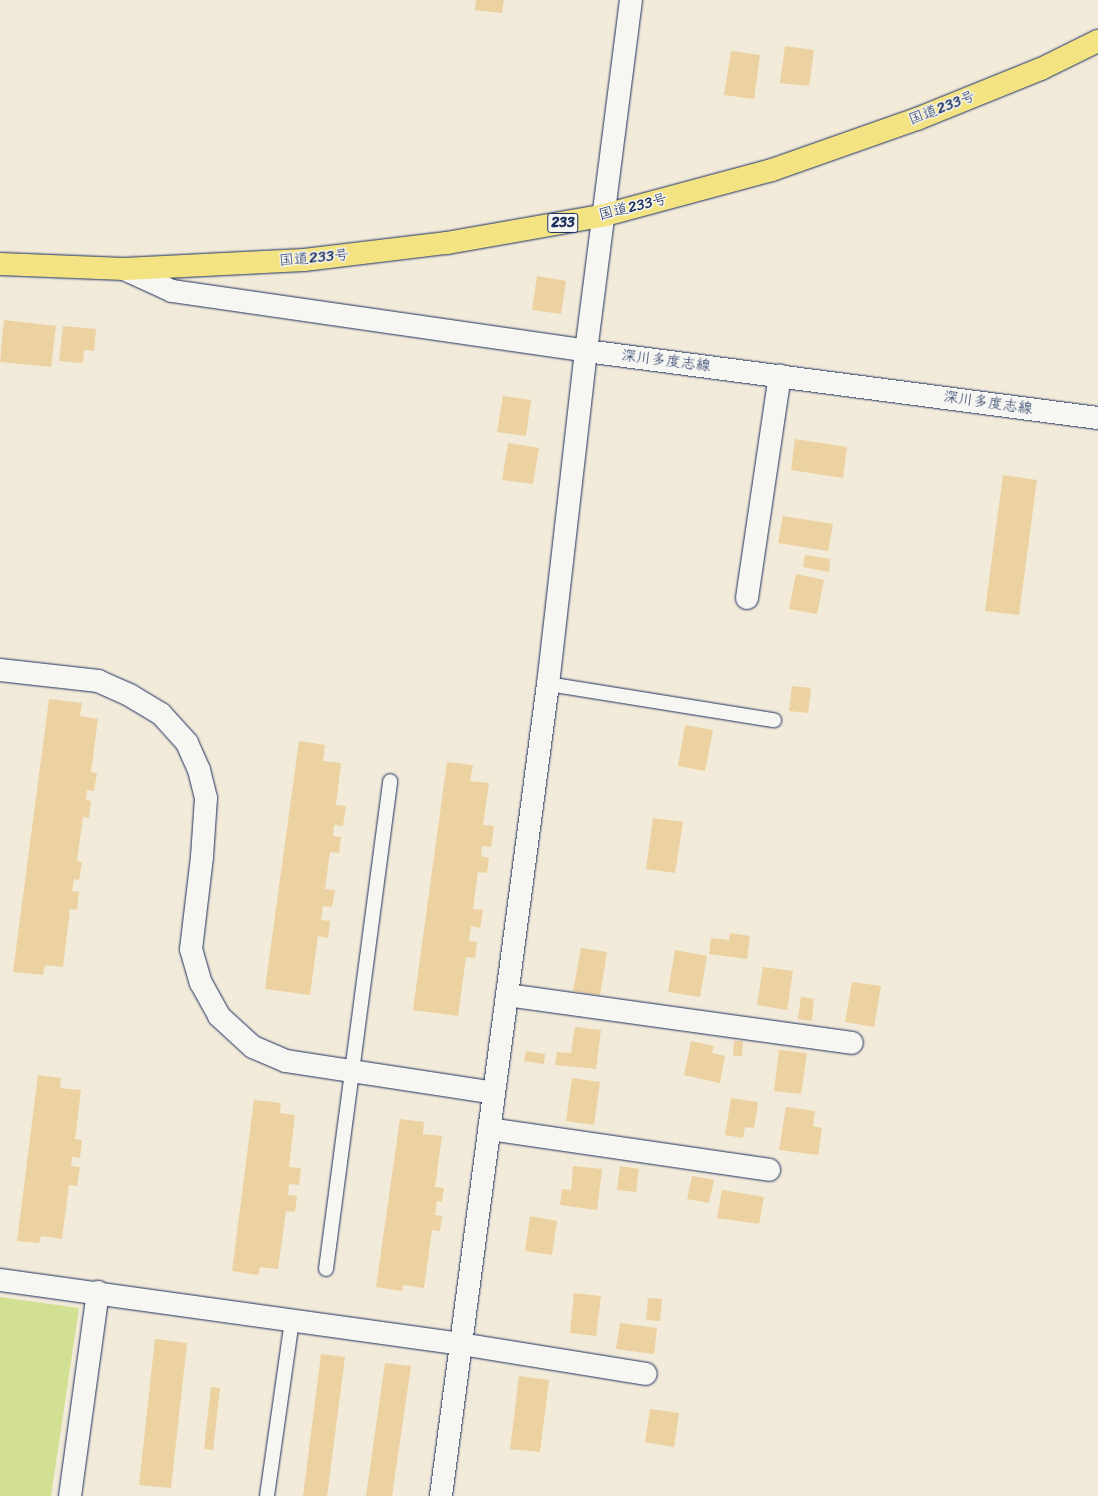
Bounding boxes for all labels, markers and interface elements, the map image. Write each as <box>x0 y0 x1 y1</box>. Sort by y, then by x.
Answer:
street label: 国道233号 <box>906 87 978 129</box>
street label: 国道233号 <box>597 190 669 224</box>
road number: 233 <box>547 211 579 235</box>
street label: 国道233号 <box>278 246 350 270</box>
street label: 深川多度志線 <box>620 347 712 375</box>
street label: 深川多度志線 <box>942 388 1034 418</box>

